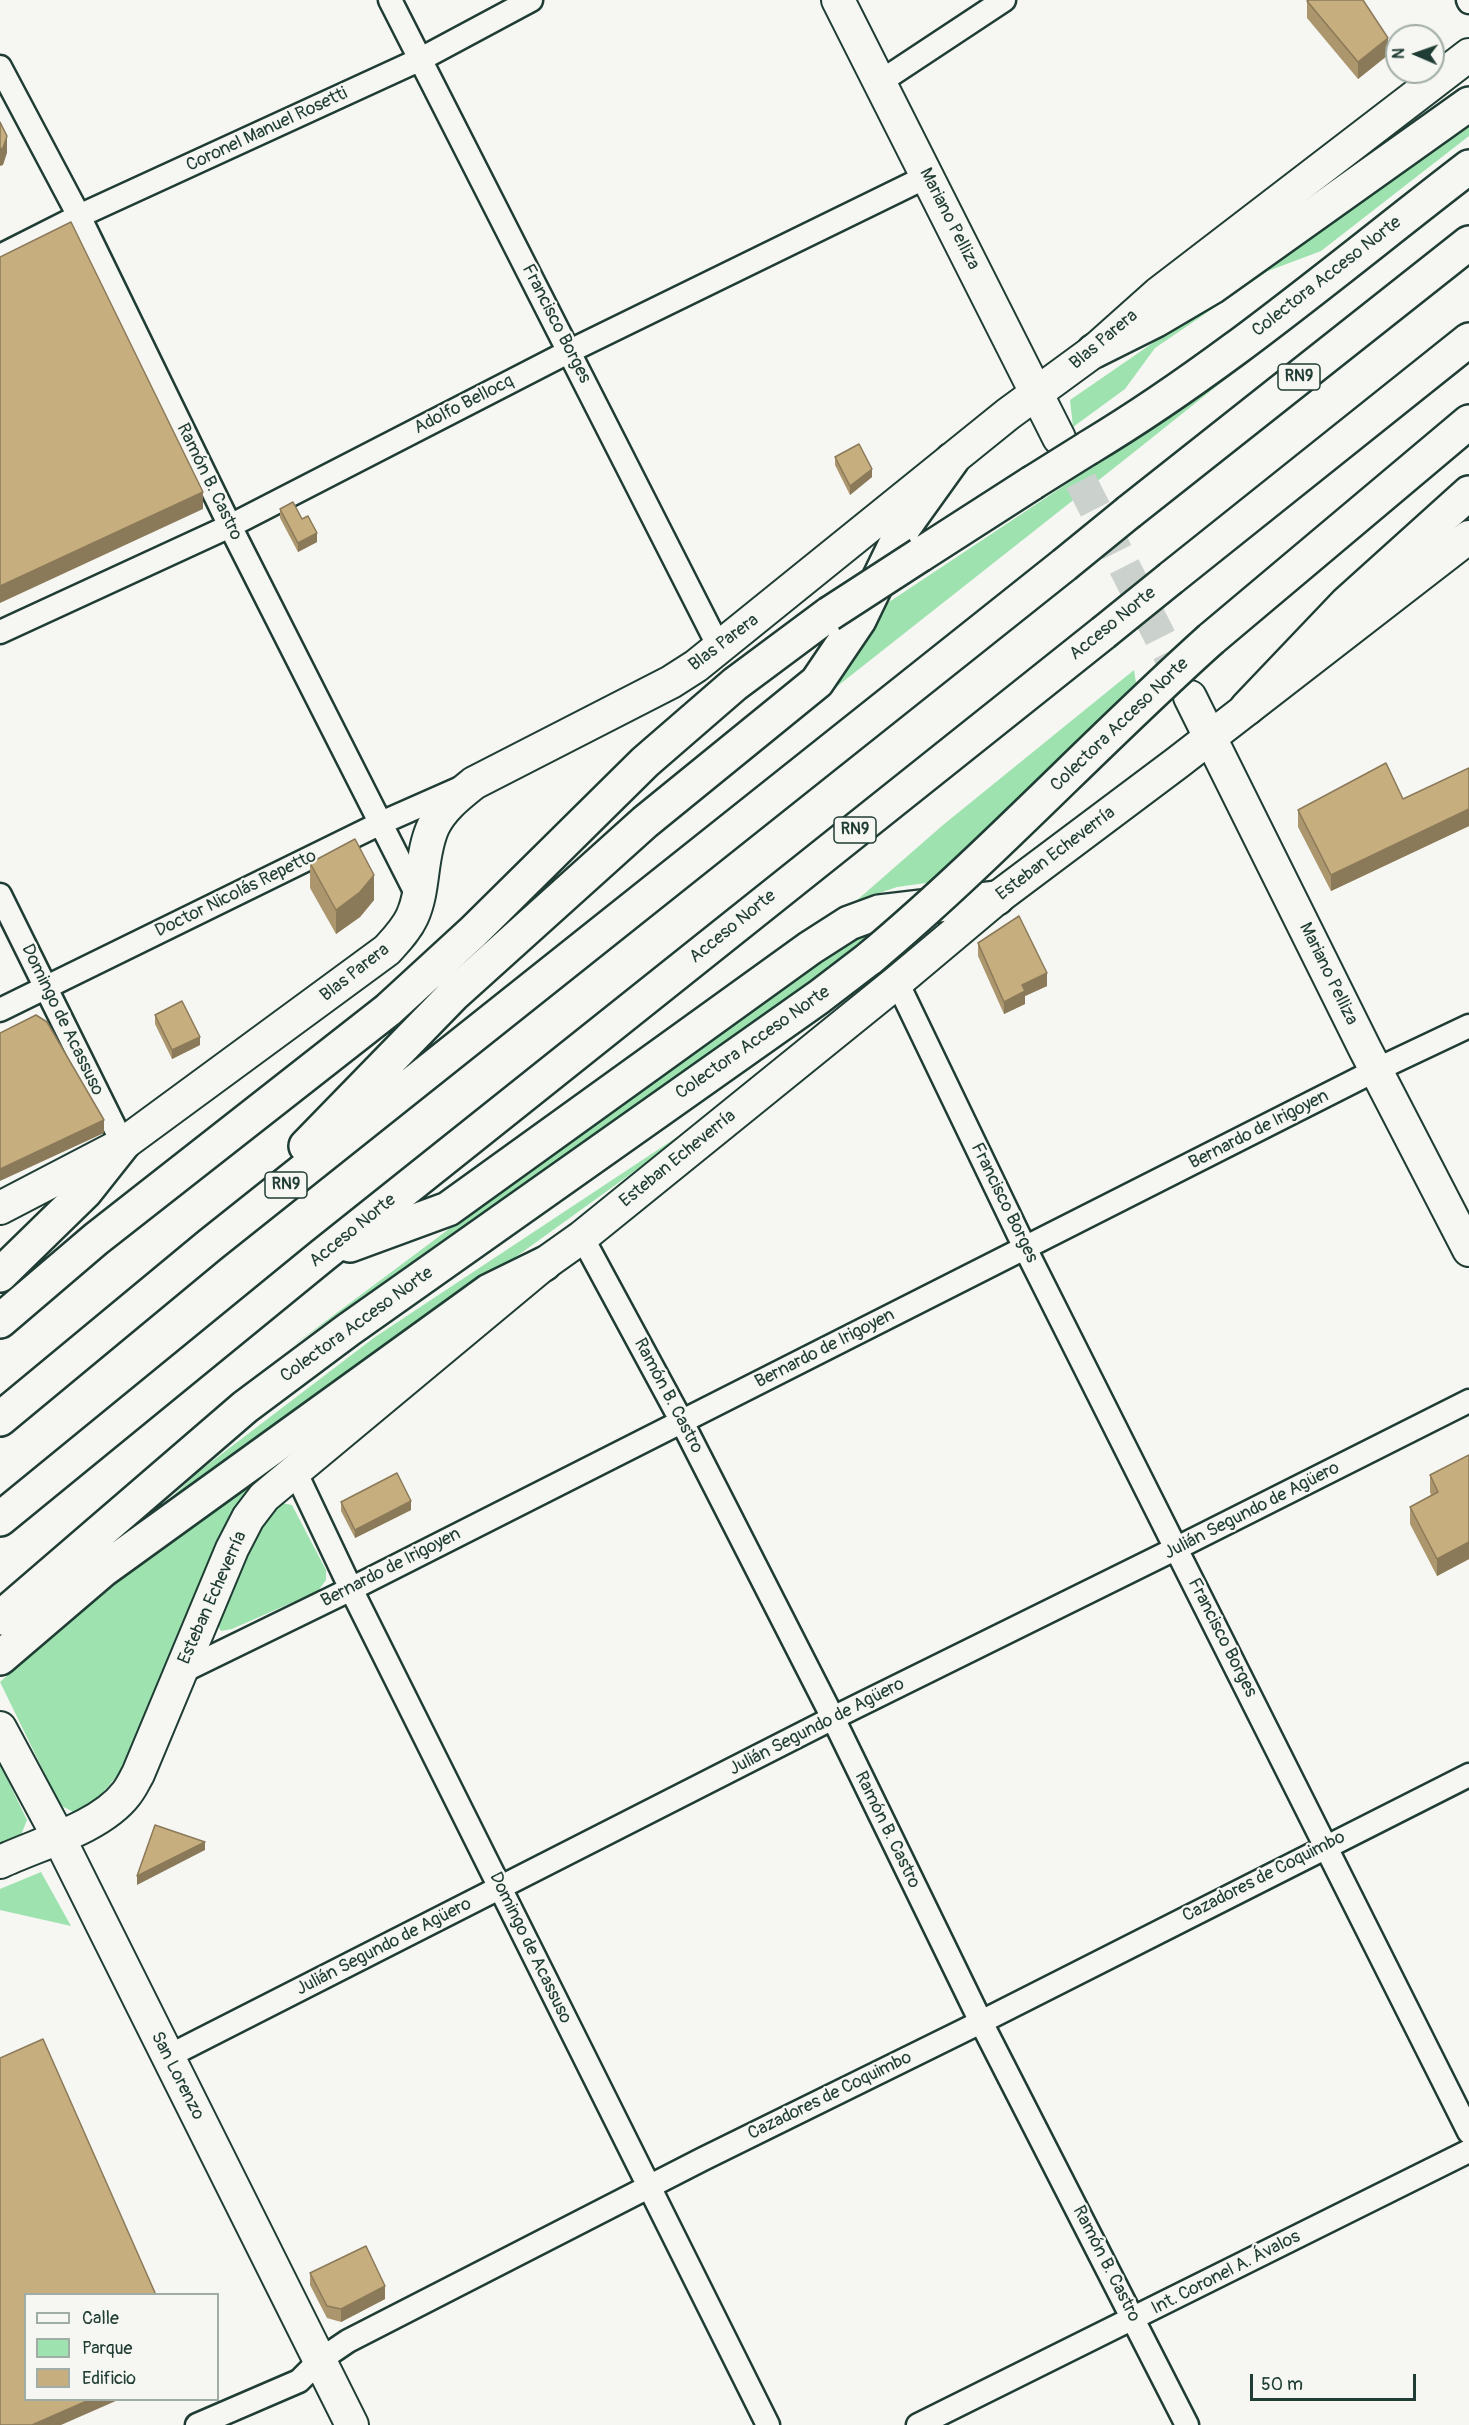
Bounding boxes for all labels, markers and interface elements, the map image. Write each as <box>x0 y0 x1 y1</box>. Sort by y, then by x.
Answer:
north arrow <box>1385 24 1445 84</box>
text: N <box>1389 48 1409 59</box>
street label: Coronel Manuel Rosetti <box>183 83 351 177</box>
street label: Mariano Pelliza <box>914 165 984 273</box>
street label: Colectora Acceso Norte <box>1248 212 1406 342</box>
street label: Francisco Borges <box>517 261 595 387</box>
street label: Blas Parera <box>1066 305 1142 375</box>
road number: RN9 <box>1278 364 1320 390</box>
street label: Adolfo Bellocq <box>411 371 517 439</box>
street label: Ramón B. Castro <box>171 420 247 544</box>
street label: Acceso Norte <box>1065 583 1161 665</box>
street label: Blas Parera <box>685 610 763 676</box>
street label: Colectora Acceso Norte <box>1046 653 1194 797</box>
street label: Esteban Echeverría <box>992 802 1120 906</box>
road number: RN9 <box>834 817 876 843</box>
street label: Doctor Nicolás Repetto <box>152 845 320 943</box>
street label: Acceso Norte <box>685 886 781 968</box>
street label: Mariano Pelliza <box>1294 919 1362 1029</box>
street label: Blas Parera <box>316 939 394 1007</box>
street label: Domingo de Acassuso <box>16 941 108 1099</box>
street label: Colectora Acceso Norte <box>672 982 834 1104</box>
street label: Bernardo de Irigoyen <box>1186 1086 1332 1174</box>
street label: Esteban Echeverría <box>616 1105 740 1213</box>
street label: Francisco Borges <box>966 1140 1042 1266</box>
road number: RN9 <box>265 1172 307 1198</box>
street label: Acceso Norte <box>305 1190 401 1272</box>
street label: Colectora Acceso Norte <box>276 1262 438 1388</box>
street label: Bernardo de Irigoyen <box>752 1305 898 1393</box>
street label: Ramón B. Castro <box>629 1335 707 1457</box>
street label: Julián Segundo de Agüero <box>1161 1457 1343 1565</box>
street label: Bernardo de Irigoyen <box>318 1524 464 1612</box>
street label: Esteban Echeverría <box>174 1528 252 1668</box>
street label: Francisco Borges <box>1183 1575 1261 1701</box>
street label: Julián Segundo de Agüero <box>726 1673 908 1781</box>
street label: Ramón B. Castro <box>849 1768 925 1892</box>
street label: Cazadores de Coquimbo <box>1179 1827 1349 1927</box>
street label: Domingo de Acassuso <box>484 1869 576 2027</box>
street label: Julián Segundo de Agüero <box>293 1893 475 2001</box>
street label: San Lorenzo <box>146 2028 208 2124</box>
street label: Cazadores de Coquimbo <box>745 2047 915 2145</box>
street label: Ramón B. Castro <box>1067 2202 1145 2326</box>
street label: Int. Coronel A. Ávalos <box>1148 2226 1304 2320</box>
legend <box>24 2293 219 2401</box>
text: Calle <box>82 2307 119 2330</box>
text: Parque <box>82 2337 132 2360</box>
scale bar <box>1253 2362 1420 2400</box>
text: Edificio <box>82 2367 136 2390</box>
text: 50 m <box>1261 2373 1303 2396</box>

